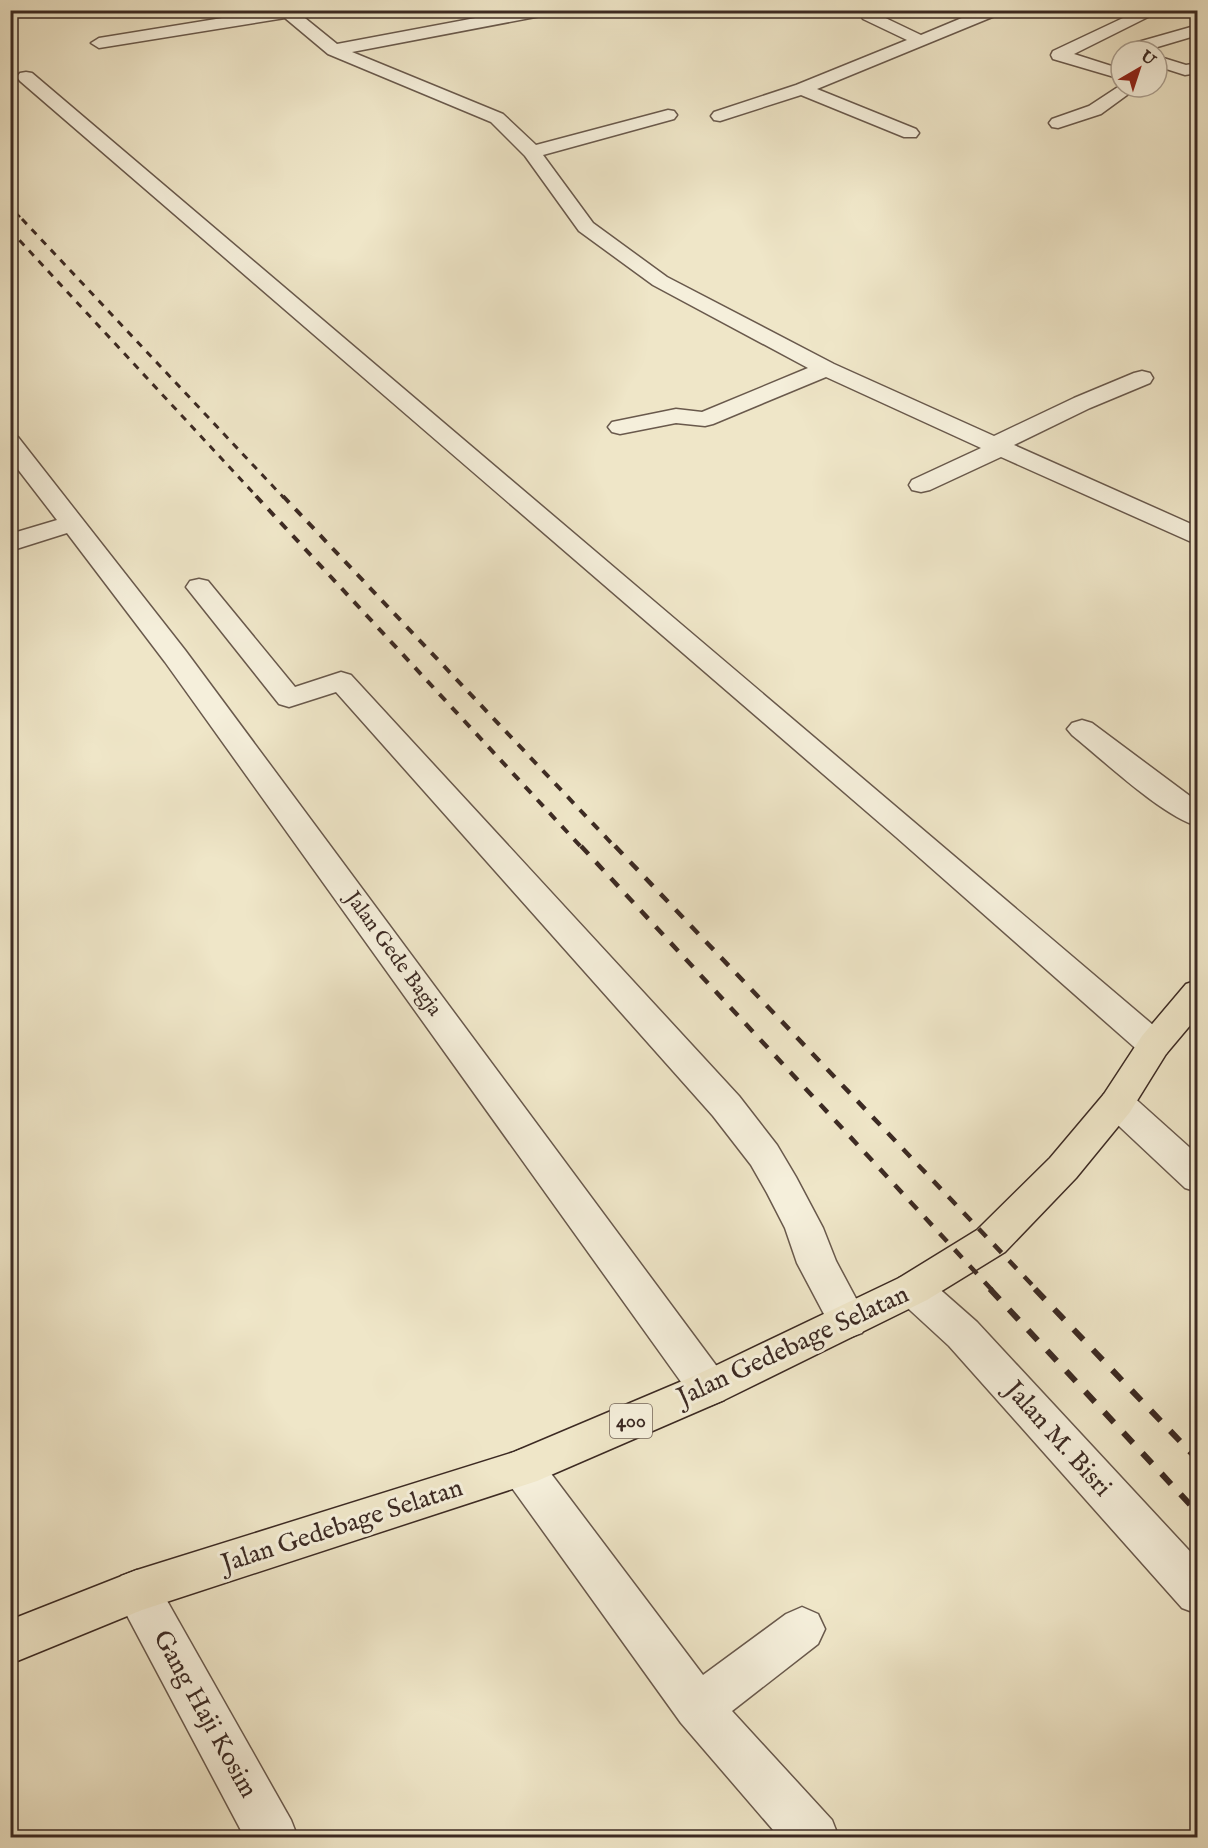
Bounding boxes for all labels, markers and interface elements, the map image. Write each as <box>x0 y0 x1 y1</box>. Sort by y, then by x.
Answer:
north arrow <box>1109 39 1169 99</box>
text: U <box>1135 46 1159 71</box>
street label: Jalan Gede Bagja <box>337 885 448 1023</box>
street label: Jalan Gedebage Selatan <box>669 1278 914 1415</box>
street label: Jalan M. Bisri <box>995 1372 1119 1504</box>
road number: 400 <box>610 1404 652 1438</box>
street label: Jalan Gedebage Selatan <box>214 1471 467 1582</box>
street label: Gang Haji Kosim <box>145 1624 265 1804</box>

